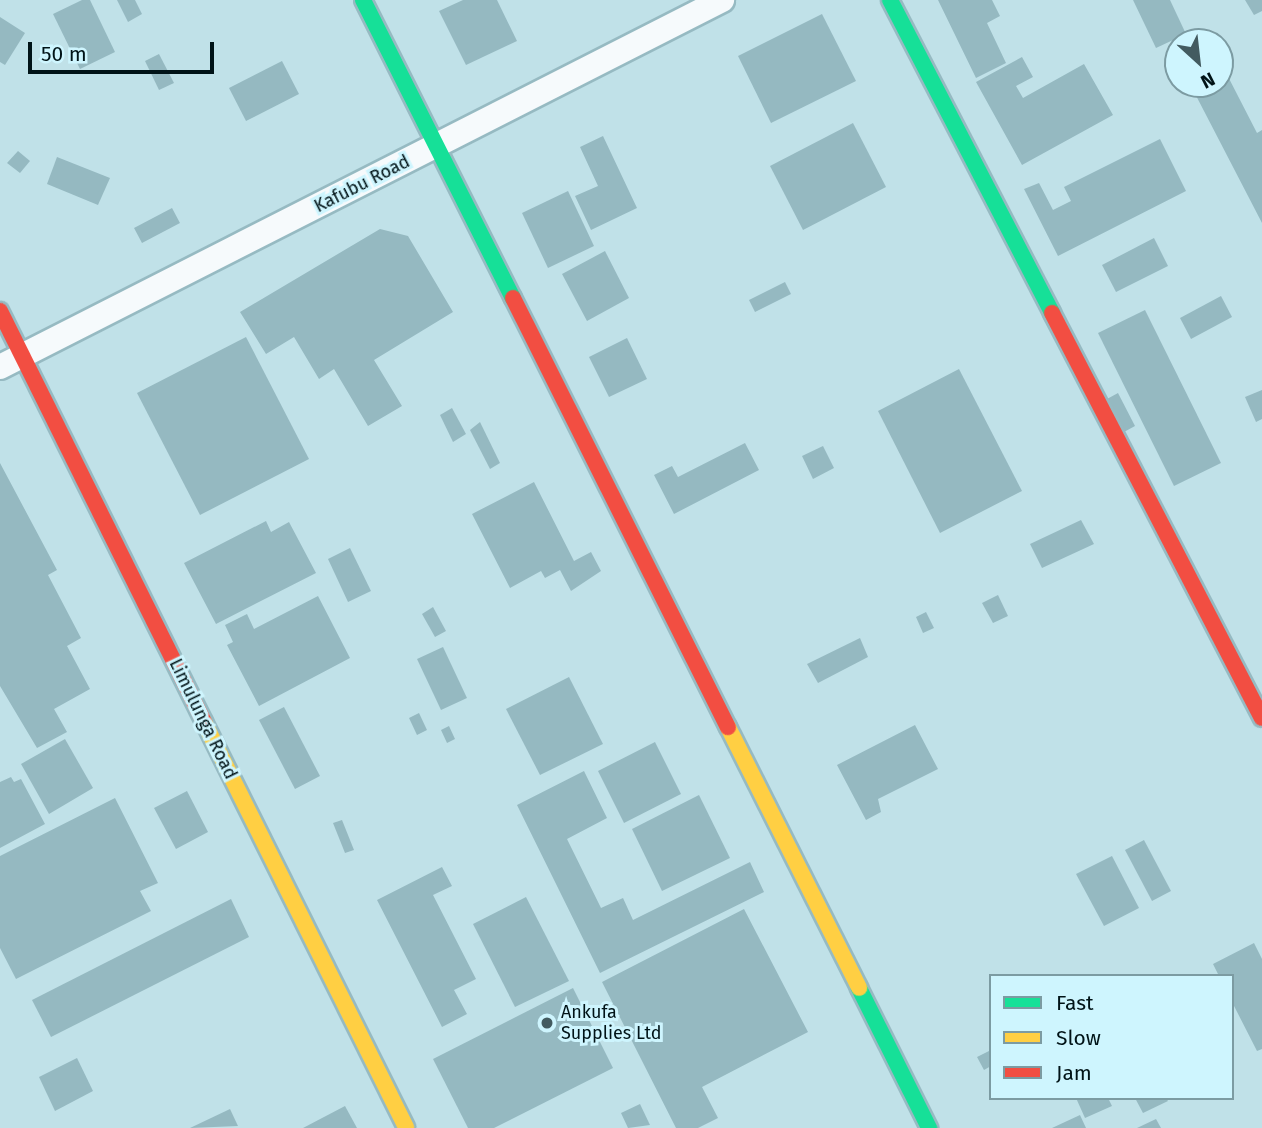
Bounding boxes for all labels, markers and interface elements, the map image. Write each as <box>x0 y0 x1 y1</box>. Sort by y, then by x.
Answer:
scale bar <box>32 28 217 72</box>
north arrow <box>1164 28 1234 98</box>
text: 50 m <box>41 41 87 67</box>
text: N <box>1197 67 1219 93</box>
street label: Kafubu Road <box>311 151 413 217</box>
street label: Limulunga Road <box>165 655 241 783</box>
legend <box>989 974 1234 1100</box>
text: Fast <box>1056 990 1094 1016</box>
place label: Ankufa Supplies Ltd <box>561 1002 662 1044</box>
marker: Ankufa Supplies Ltd <box>539 1015 555 1031</box>
text: Slow <box>1056 1025 1101 1051</box>
text: Jam <box>1056 1060 1092 1086</box>

